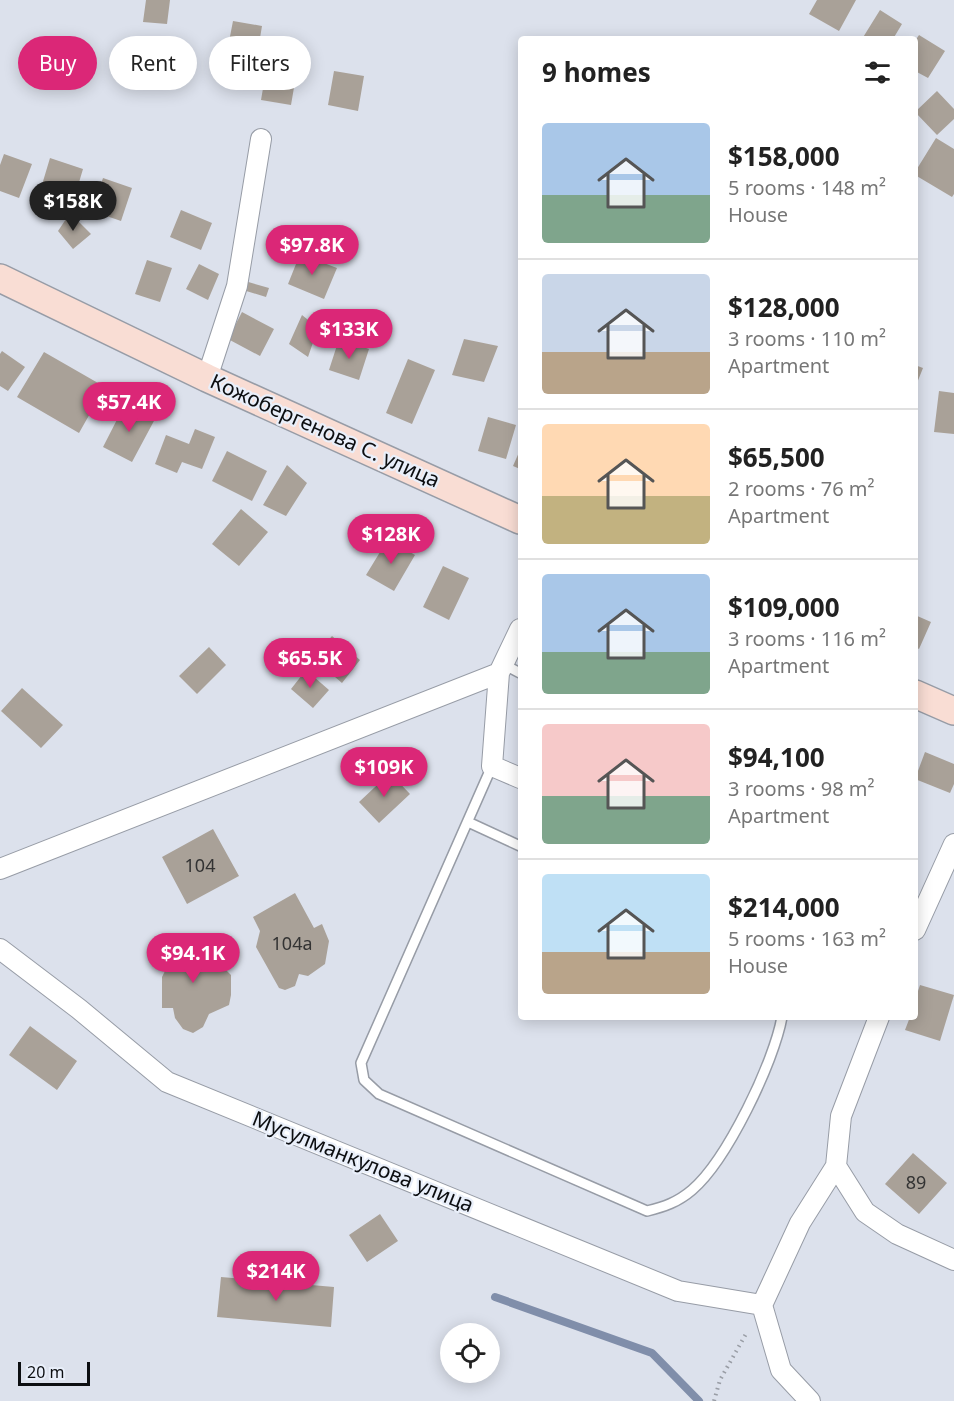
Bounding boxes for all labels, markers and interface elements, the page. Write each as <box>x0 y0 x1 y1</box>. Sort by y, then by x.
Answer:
chip: Buy <box>18 36 97 90</box>
chip: Rent <box>109 36 197 90</box>
chip: Filters <box>209 36 311 90</box>
text: 9 homes <box>542 54 651 90</box>
icon: filters <box>861 56 894 89</box>
text: $158,000 <box>728 138 840 174</box>
icon: home <box>590 147 662 219</box>
text: 5 rooms · 148 m² <box>728 174 886 201</box>
pin: $158K <box>31 181 115 232</box>
text: $158K <box>43 187 103 214</box>
text: House <box>728 201 788 228</box>
pin: $97.8K <box>263 225 361 276</box>
text: $97.8K <box>280 231 344 258</box>
text: $128,000 <box>728 289 840 325</box>
icon: home <box>590 298 662 370</box>
pin: $133K <box>307 309 391 360</box>
text: $133K <box>319 315 379 342</box>
text: 3 rooms · 110 m² <box>728 325 886 352</box>
text: Apartment <box>728 352 829 379</box>
street label: Кожобергенова С. улица <box>206 367 445 493</box>
pin: $57.4K <box>80 382 178 433</box>
text: $57.4K <box>97 388 161 415</box>
text: $65,500 <box>728 439 825 475</box>
icon: home <box>590 448 662 520</box>
text: 2 rooms · 76 m² <box>728 475 875 502</box>
text: Apartment <box>728 502 829 529</box>
pin: $128K <box>349 514 433 565</box>
text: $128K <box>361 520 421 547</box>
text: $109,000 <box>728 589 840 625</box>
icon: home <box>590 598 662 670</box>
text: 3 rooms · 116 m² <box>728 625 886 652</box>
pin: $65.5K <box>261 638 359 689</box>
text: $65.5K <box>278 644 342 671</box>
text: Apartment <box>728 652 829 679</box>
text: $94,100 <box>728 739 825 775</box>
pin: $109K <box>342 747 426 798</box>
icon: home <box>590 748 662 820</box>
text: $109K <box>354 753 414 780</box>
text: 3 rooms · 98 m² <box>728 775 875 802</box>
text: Apartment <box>728 802 829 829</box>
house number: 104 <box>185 853 215 877</box>
text: $214,000 <box>728 889 840 925</box>
icon: home <box>590 898 662 970</box>
text: 5 rooms · 163 m² <box>728 925 886 952</box>
house number: 104а <box>272 931 312 955</box>
pin: $94.1K <box>144 933 242 984</box>
text: $94.1K <box>161 939 225 966</box>
text: House <box>728 952 788 979</box>
street label: Мусулманкулова улица <box>249 1104 478 1218</box>
house number: 89 <box>906 1170 926 1194</box>
pin: $214K <box>234 1251 318 1302</box>
text: $214K <box>246 1257 306 1284</box>
map controls <box>440 1323 500 1383</box>
button: locate <box>440 1323 500 1383</box>
scale bar <box>18 1359 90 1386</box>
text: 20 m <box>27 1361 64 1383</box>

